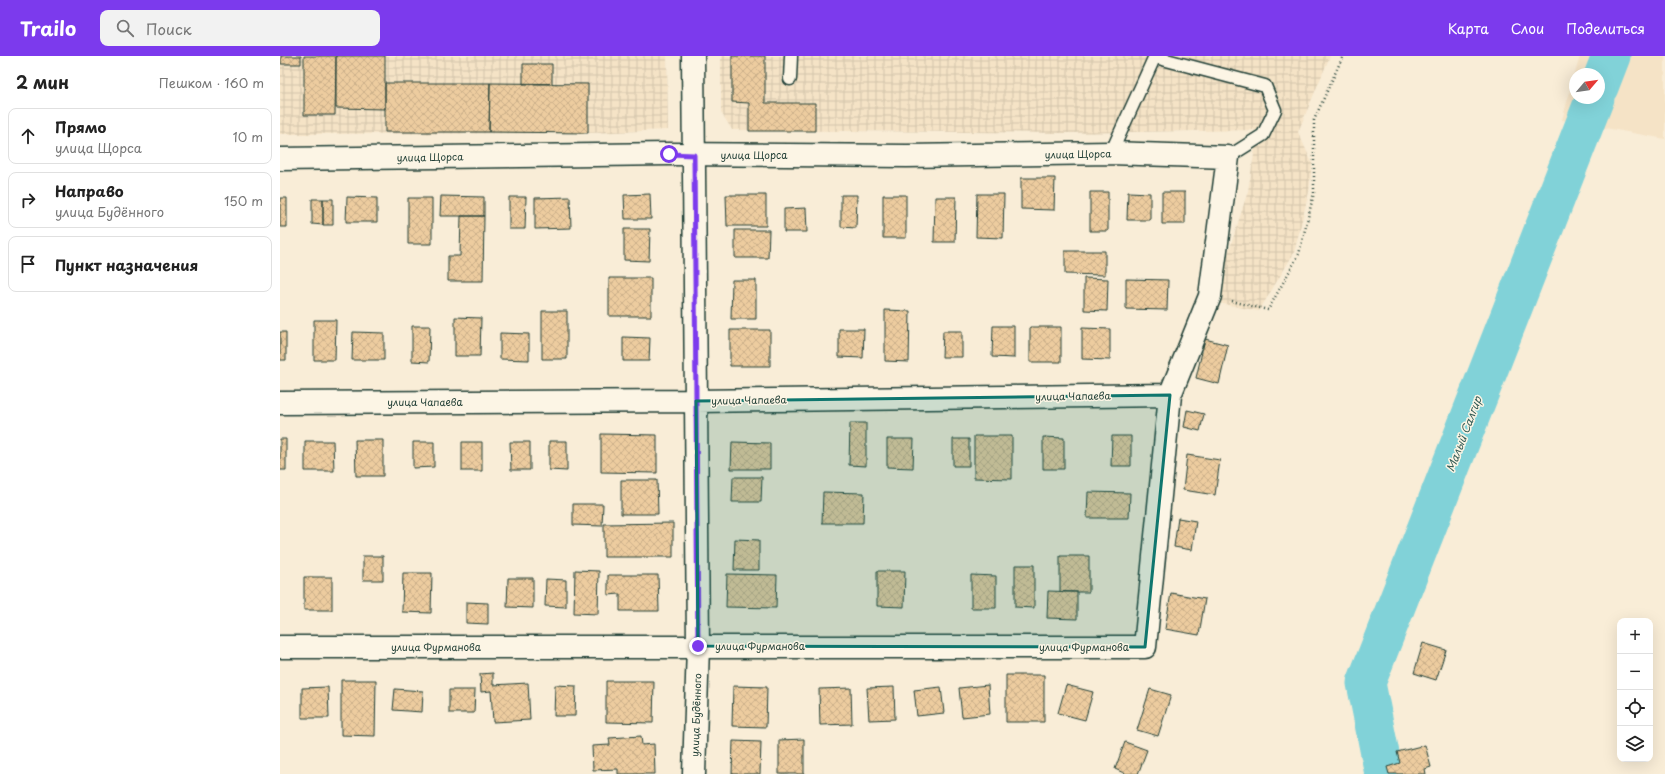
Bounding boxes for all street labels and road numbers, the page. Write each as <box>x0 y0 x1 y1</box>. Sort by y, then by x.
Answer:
street label: улица Щорса <box>1044 145 1112 162</box>
street label: улица Щорса <box>721 147 788 162</box>
street label: улица Щорса <box>396 148 464 165</box>
street label: улица Чапаева <box>1035 387 1112 404</box>
street label: улица Чапаева <box>711 391 788 408</box>
street label: улица Чапаева <box>387 394 463 409</box>
street label: улица Фурманова <box>715 638 806 654</box>
street label: улица Фурманова <box>391 639 482 655</box>
street label: улица Фурманова <box>1039 639 1130 655</box>
street label: улица Будённого <box>687 672 704 757</box>

